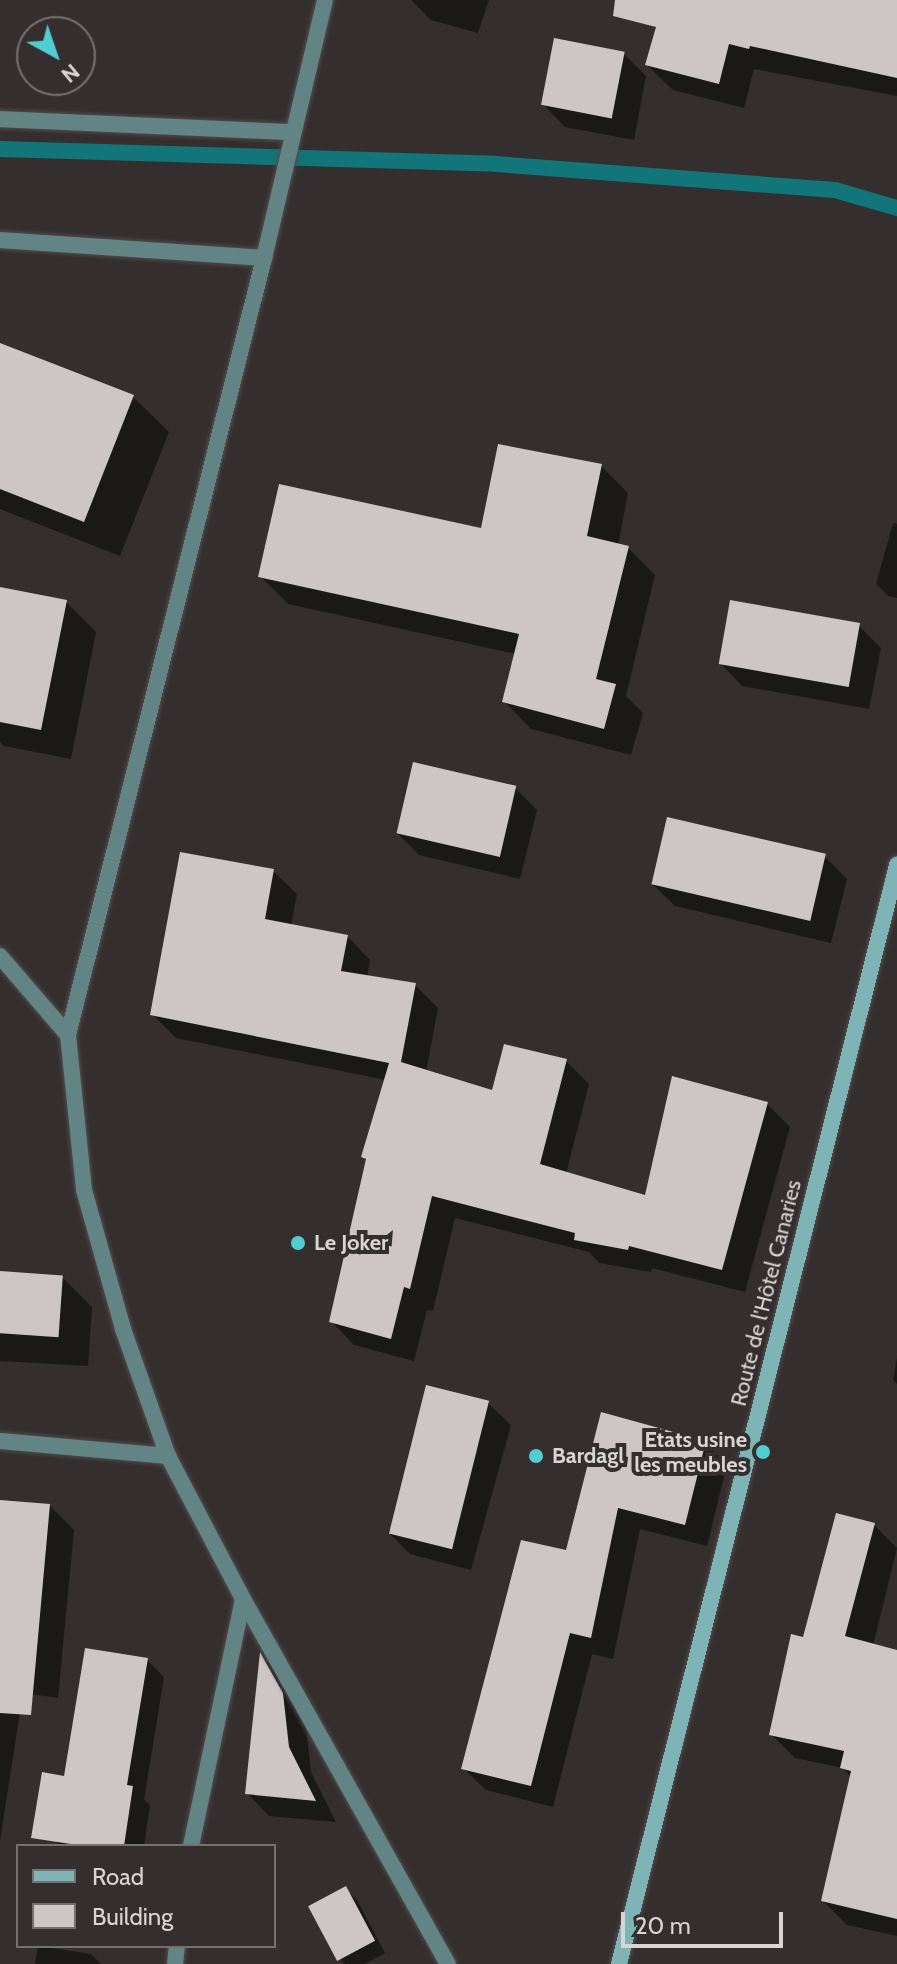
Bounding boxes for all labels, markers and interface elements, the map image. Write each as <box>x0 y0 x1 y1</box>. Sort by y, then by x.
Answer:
north arrow <box>16 16 96 96</box>
text: N <box>56 58 85 89</box>
street label: Route de l'Hôtel Canaries <box>725 1177 807 1409</box>
place label: Le Joker <box>314 1230 388 1256</box>
marker: Le Joker <box>289 1234 307 1252</box>
place label: Etats usine les meubles <box>634 1426 747 1478</box>
place label: Bardagl <box>552 1443 624 1469</box>
marker: Etats usine les meubles <box>754 1443 772 1461</box>
marker: Bardagl <box>527 1447 545 1465</box>
legend <box>16 1844 276 1948</box>
text: Road <box>92 1862 144 1891</box>
scale bar <box>625 1896 787 1946</box>
text: Building <box>92 1902 173 1931</box>
text: 20 m <box>635 1911 691 1940</box>

